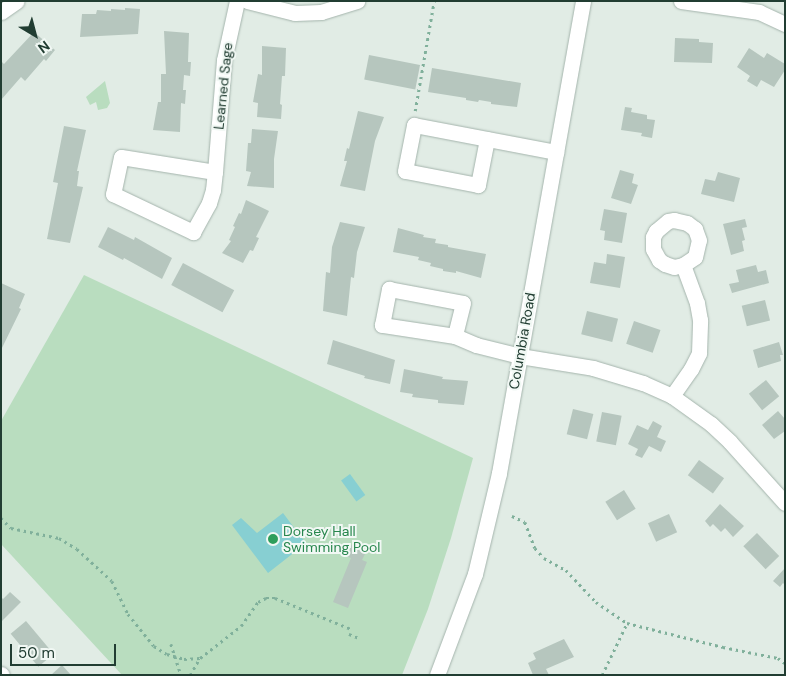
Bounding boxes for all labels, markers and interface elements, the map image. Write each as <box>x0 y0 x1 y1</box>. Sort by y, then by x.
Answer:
north arrow <box>10 10 60 60</box>
text: N <box>35 37 54 57</box>
street label: Learned Sage <box>210 42 236 130</box>
street label: Columbia Road <box>505 291 539 391</box>
place label: Dorsey Hall Swimming Pool <box>283 523 380 556</box>
marker: Dorsey Hall Swimming Pool <box>267 533 279 545</box>
scale bar <box>12 634 119 666</box>
text: 50 m <box>18 643 55 663</box>

